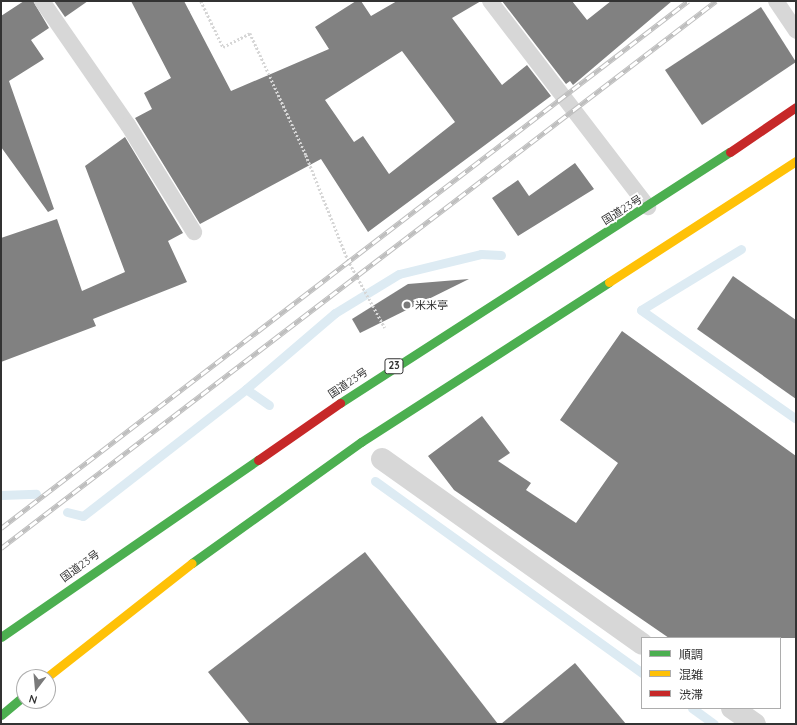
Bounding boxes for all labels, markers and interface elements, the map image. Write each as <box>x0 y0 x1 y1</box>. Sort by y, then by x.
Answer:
street label: 国道23号 <box>599 193 645 227</box>
place label: 米米亭 <box>415 298 448 312</box>
marker: 米米亭 <box>402 300 412 310</box>
road number: 23 <box>384 358 404 374</box>
street label: 国道23号 <box>326 365 370 401</box>
street label: 国道23号 <box>58 547 102 585</box>
legend <box>641 637 781 709</box>
text: 順調 <box>679 647 703 662</box>
text: 混雑 <box>679 667 703 682</box>
north arrow <box>16 669 56 709</box>
text: 渋滞 <box>679 687 703 702</box>
text: N <box>27 692 39 707</box>

